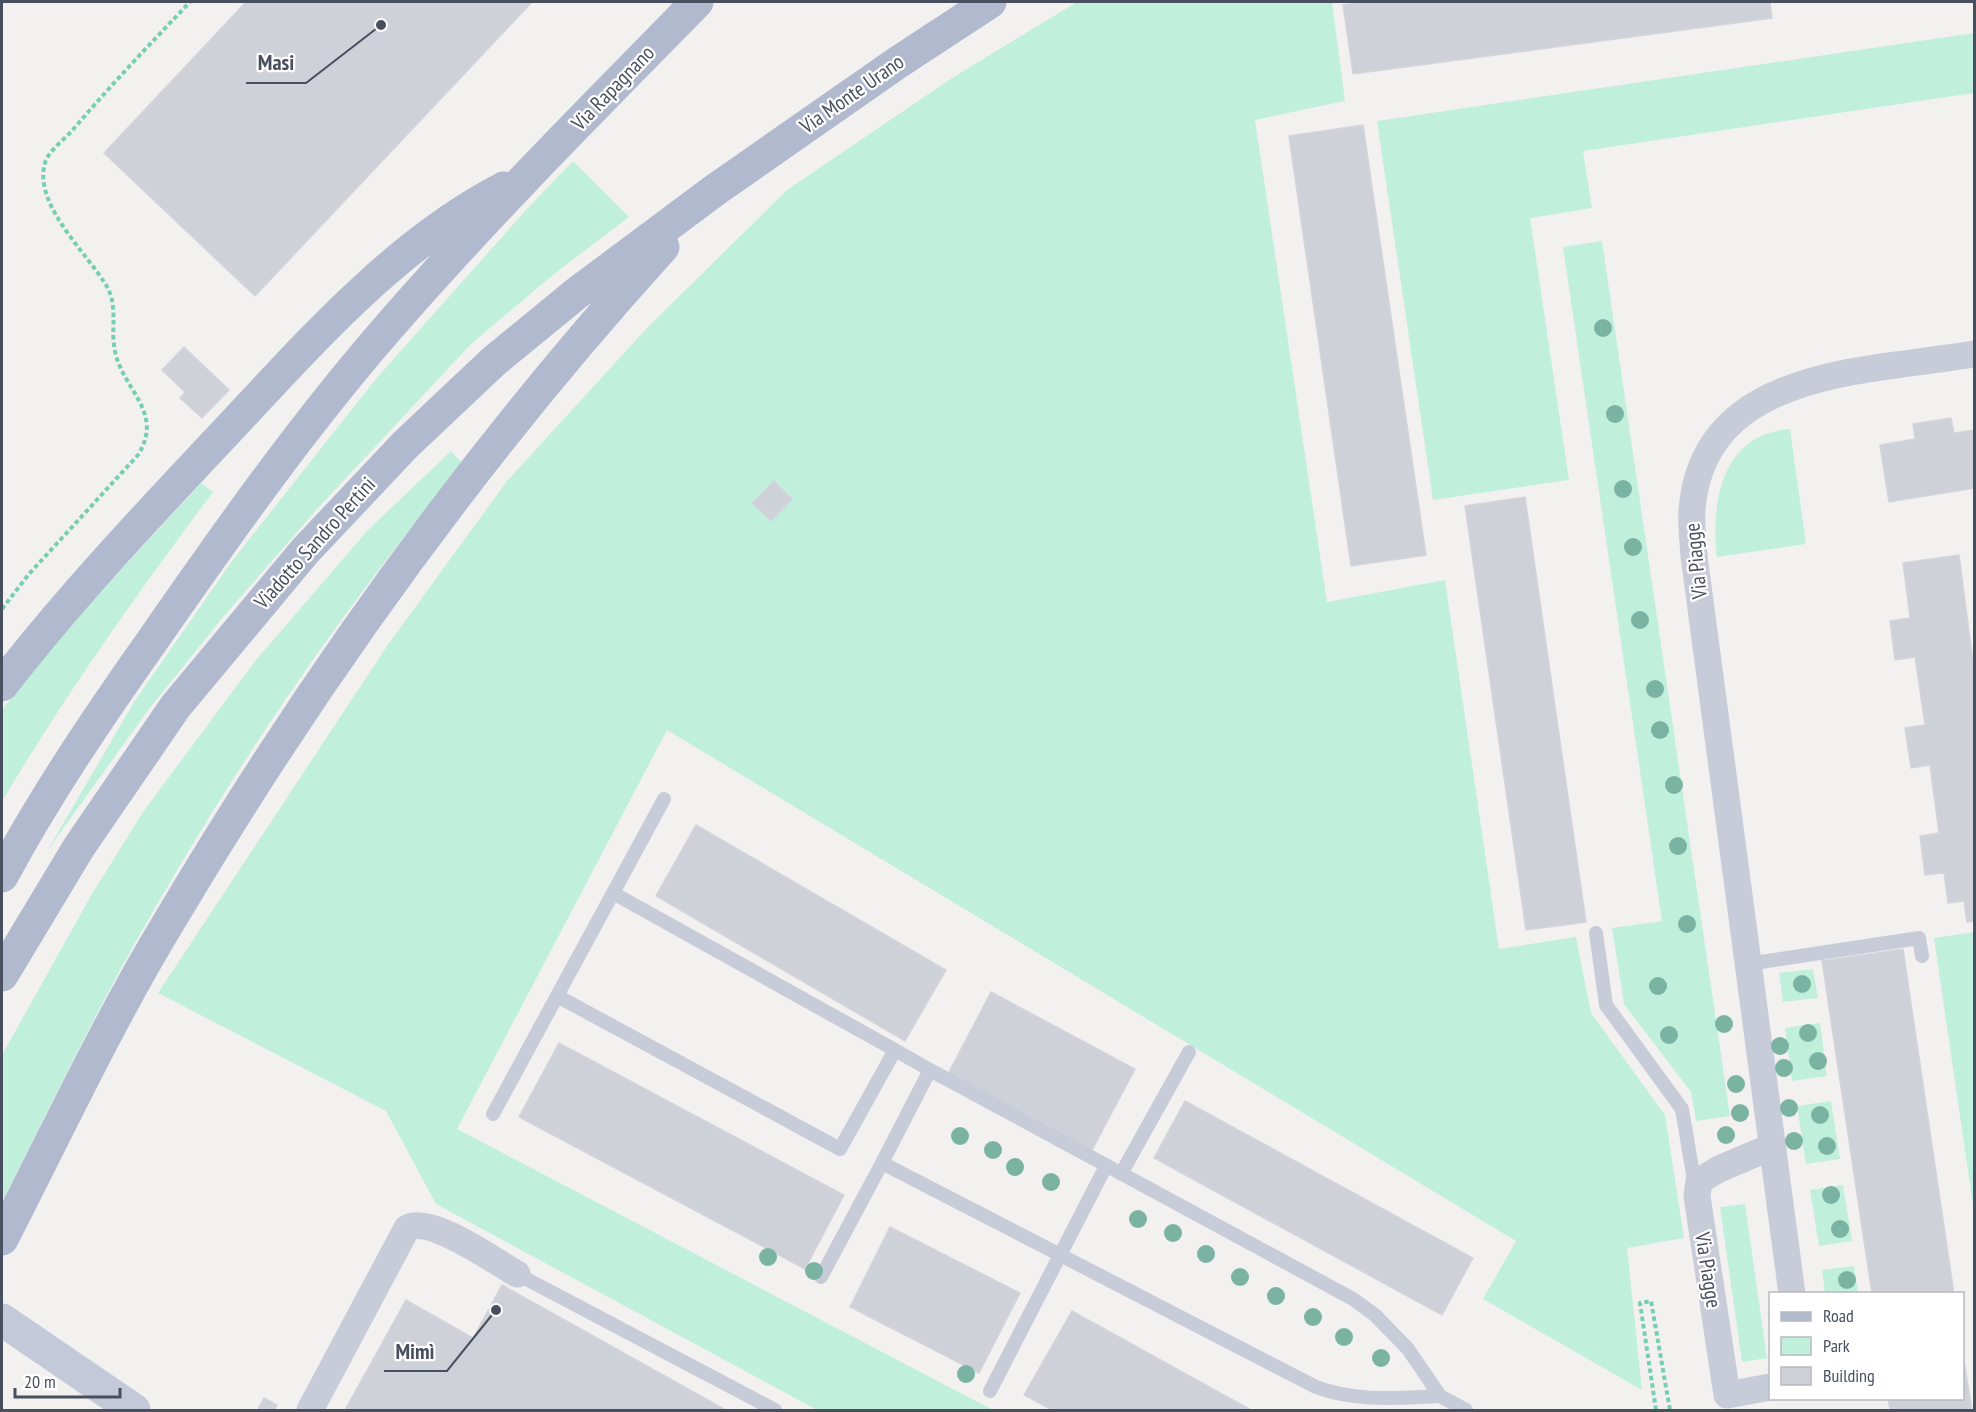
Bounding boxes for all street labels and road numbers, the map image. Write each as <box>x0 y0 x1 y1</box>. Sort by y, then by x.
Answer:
street label: Via Rapagnano <box>565 39 660 137</box>
street label: Via Monte Urano <box>794 48 909 140</box>
street label: Viadotto Sandro Pertini <box>248 471 381 615</box>
street label: Via Piagge <box>1678 522 1713 601</box>
street label: Via Piagge <box>1689 1229 1728 1310</box>

